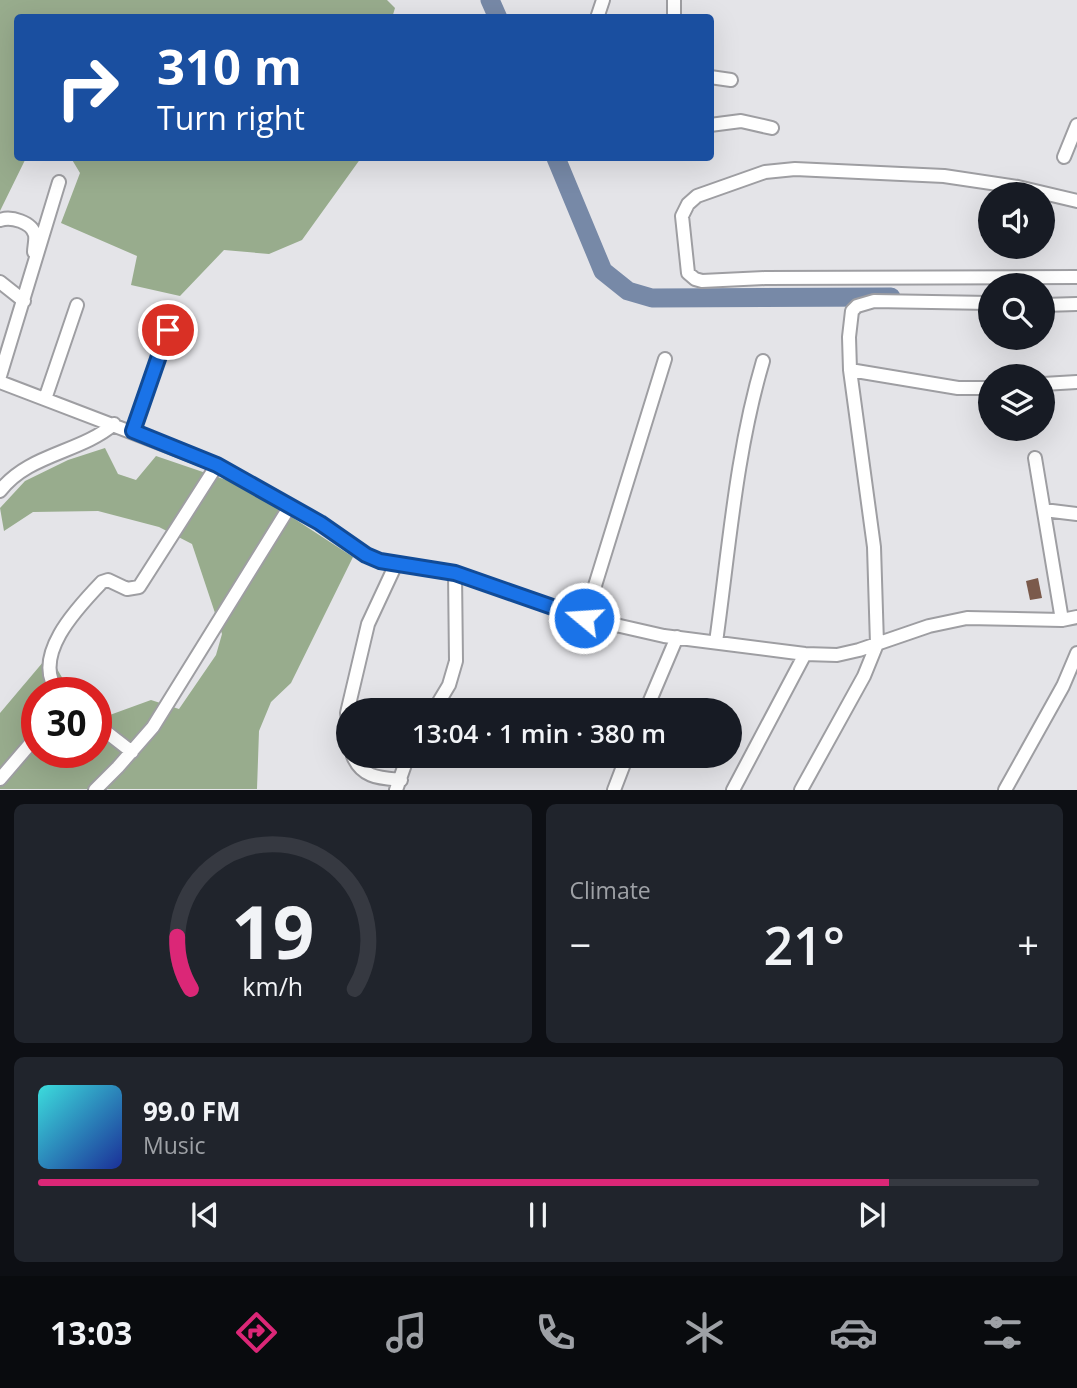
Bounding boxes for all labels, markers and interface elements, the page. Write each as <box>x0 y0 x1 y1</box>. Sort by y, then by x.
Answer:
text: 310 m <box>157 33 302 99</box>
icon: right <box>42 42 133 133</box>
text: Turn right <box>157 96 305 139</box>
map controls <box>978 182 1055 441</box>
button: sound <box>978 182 1055 259</box>
button: search <box>978 273 1055 350</box>
pin <box>138 300 198 360</box>
icon: arrive <box>149 311 187 349</box>
button: layers <box>978 364 1055 441</box>
position arrow <box>547 581 621 655</box>
speed limit sign: 30 <box>21 677 112 768</box>
text: 13:04 · 1 min · 380 m <box>412 715 666 751</box>
text: Climate <box>570 874 651 906</box>
text: 19 <box>231 882 314 981</box>
text: 21° <box>763 909 845 980</box>
text: − <box>570 918 591 970</box>
text: + <box>1017 918 1039 970</box>
text: km/h <box>242 969 303 1003</box>
text: 99.0 FM <box>143 1093 241 1129</box>
text: Music <box>143 1129 206 1161</box>
icon: previous <box>186 1196 224 1234</box>
icon: pause <box>519 1196 557 1234</box>
icon: next <box>853 1196 891 1234</box>
icon: directions <box>232 1308 281 1357</box>
icon: music <box>382 1308 431 1357</box>
icon: phone <box>531 1308 580 1357</box>
icon: climate <box>680 1308 729 1357</box>
icon: car <box>829 1308 878 1357</box>
icon: filters <box>978 1308 1027 1357</box>
text: 13:03 <box>50 1311 132 1354</box>

